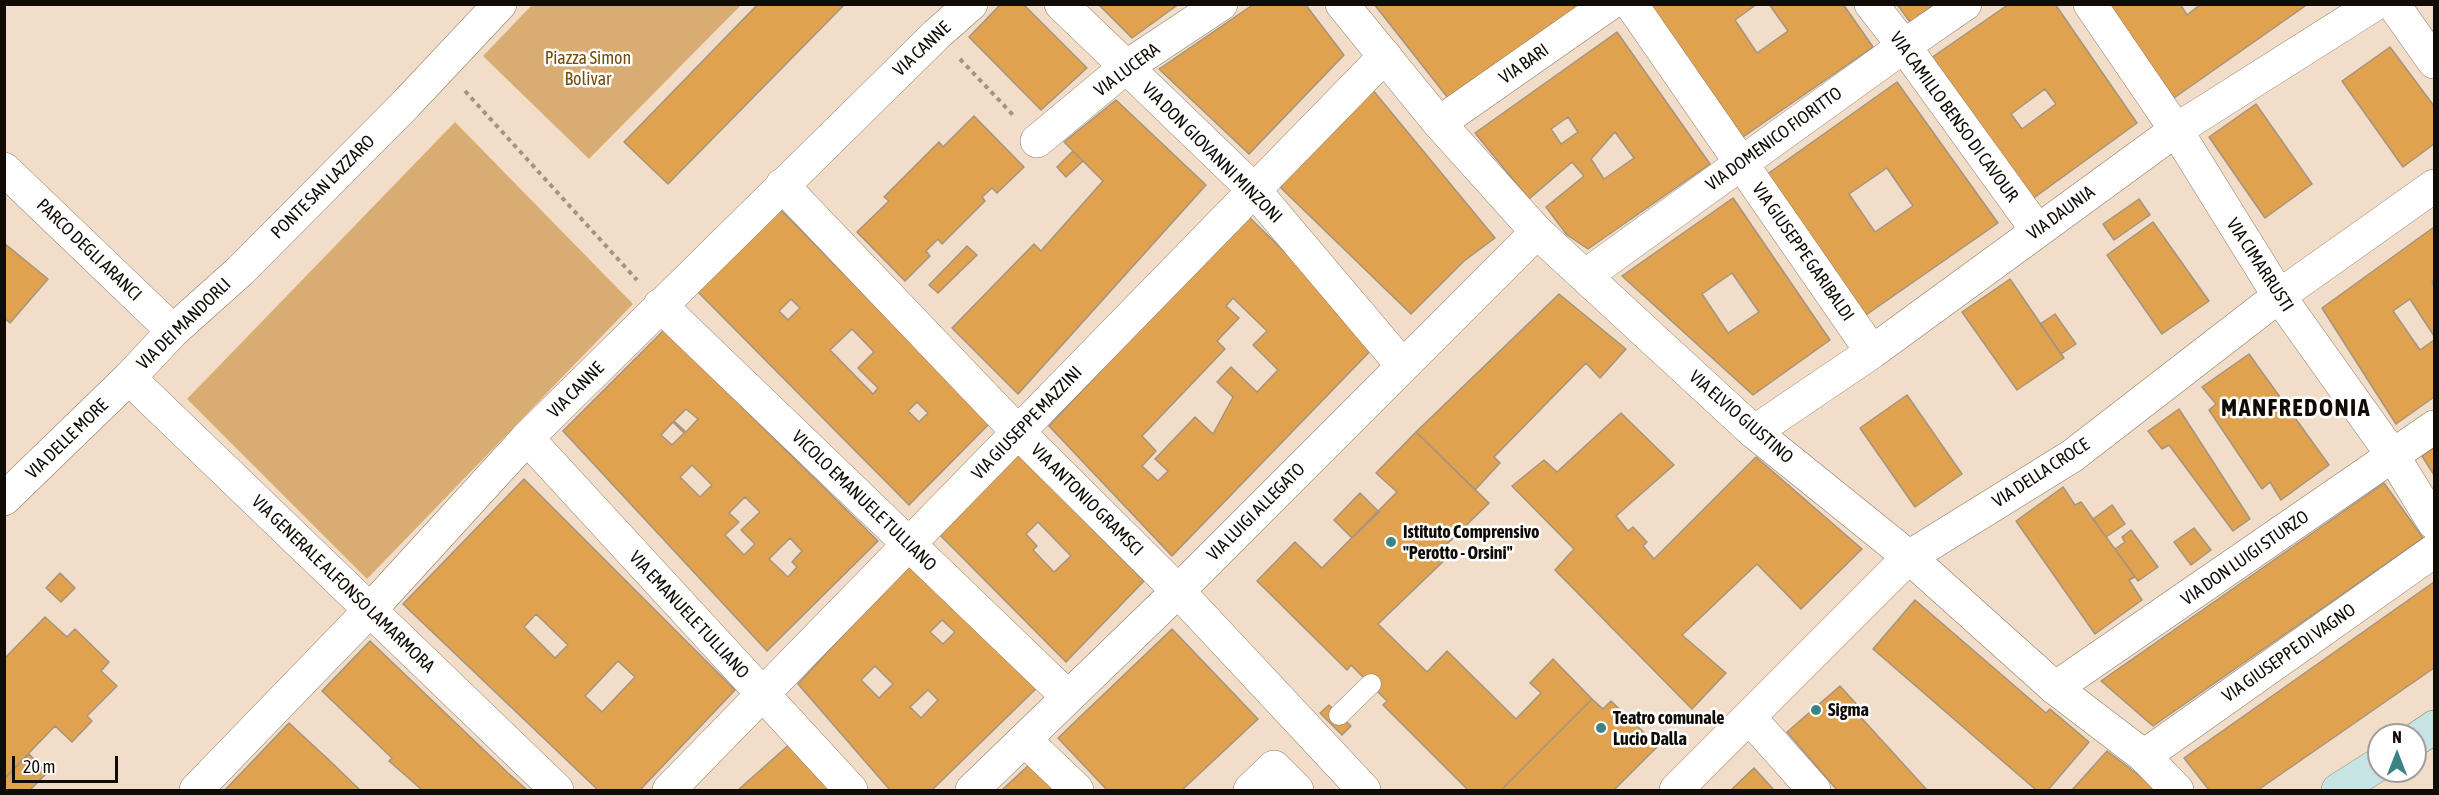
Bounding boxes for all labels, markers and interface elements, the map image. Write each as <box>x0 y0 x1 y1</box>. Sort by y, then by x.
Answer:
street label: VIA CANNE <box>889 17 955 81</box>
street label: VIA CAMILLO BENSO DI CAVOUR <box>1885 28 2023 206</box>
street label: VIA LUCERA <box>1090 39 1164 101</box>
street label: VIA BARI <box>1495 39 1553 89</box>
park label: Piazza Simon Bolivar <box>545 47 631 90</box>
street label: VIA DON GIOVANNI MINZONI <box>1137 78 1287 228</box>
street label: VIA DOMENICO FIORITTO <box>1702 82 1846 196</box>
street label: PONTE SAN LAZZARO <box>267 131 379 243</box>
street label: VIA GIUSEPPE GARIBALDI <box>1747 179 1859 325</box>
street label: VIA DAUNIA <box>2023 181 2099 245</box>
street label: PARCO DEGLI ARANCI <box>32 194 146 306</box>
street label: VIA CIMARRUSTI <box>2222 214 2298 316</box>
street label: VIA DEI MANDORLI <box>133 274 235 374</box>
street label: VIA CANNE <box>543 357 609 423</box>
street label: VIA GIUSEPPE MAZZINI <box>967 362 1087 484</box>
street label: VIA ELVIO GIUSTINO <box>1685 366 1797 468</box>
district label: MANFREDONIA <box>2221 394 2371 422</box>
street label: VIA DELLE MORE <box>21 395 113 483</box>
street label: VICOLO EMANUELE TULLIANO <box>787 426 941 576</box>
street label: VIA DELLA CROCE <box>1989 434 2093 512</box>
street label: VIA ANTONIO GRAMSCI <box>1026 439 1148 561</box>
street label: VIA LUIGI ALLEGATO <box>1203 459 1309 565</box>
street label: VIA GENERALE ALFONSO LAMARMORA <box>247 491 439 677</box>
street label: VIA DON LUIGI STURZO <box>2177 506 2313 610</box>
place label: Istituto Comprensivo "Perotto - Orsini" <box>1403 521 1540 564</box>
marker: Istituto Comprensivo "Perotto - Orsini" <box>1384 535 1398 549</box>
street label: VIA EMANUELE TULLIANO <box>624 547 754 683</box>
street label: VIA GIUSEPPE DI VAGNO <box>2218 599 2360 707</box>
place label: Sigma <box>1828 699 1869 721</box>
marker: Sigma <box>1809 703 1823 717</box>
place label: Teatro comunale Lucio Dalla <box>1613 707 1724 750</box>
marker: Teatro comunale Lucio Dalla <box>1594 721 1608 735</box>
north arrow <box>2367 723 2427 783</box>
text: N <box>2392 728 2402 746</box>
scale bar <box>15 744 122 782</box>
text: 20 m <box>23 756 55 777</box>

